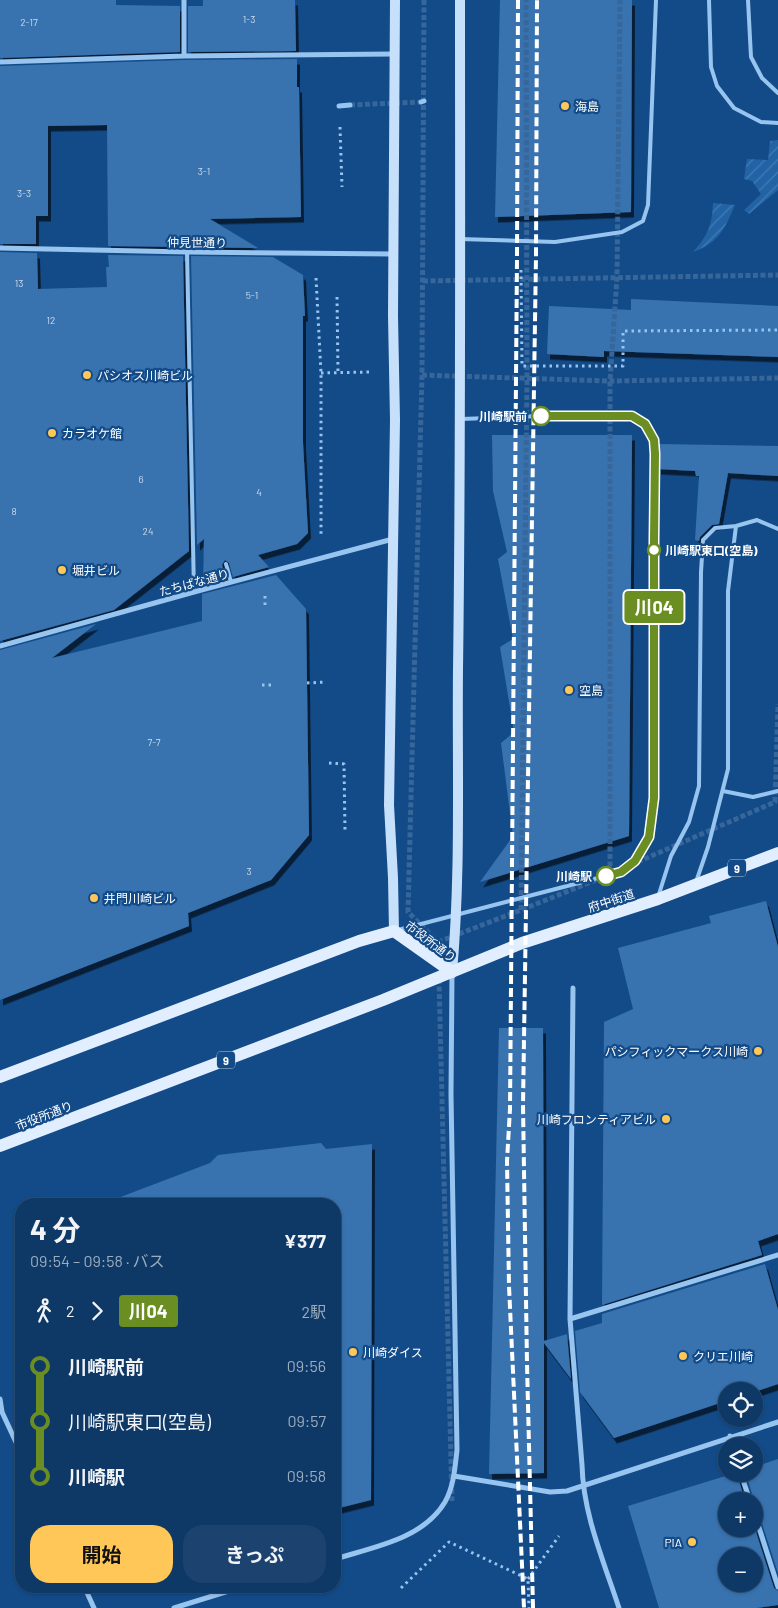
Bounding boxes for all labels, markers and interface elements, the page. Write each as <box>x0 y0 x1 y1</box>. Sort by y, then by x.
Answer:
house number: 1-3 <box>243 13 255 25</box>
house number: 2-17 <box>20 16 38 28</box>
place label: 海島 <box>575 99 599 113</box>
marker: 海島 <box>559 100 571 112</box>
house number: 3-1 <box>198 165 210 177</box>
house number: 3-3 <box>17 187 31 199</box>
street label: 仲見世通り <box>167 234 227 250</box>
house number: 13 <box>15 277 23 289</box>
house number: 5-1 <box>246 289 258 301</box>
house number: 12 <box>47 314 55 326</box>
place label: パシオス川崎ビル <box>97 368 193 382</box>
marker: パシオス川崎ビル <box>81 369 93 381</box>
marker: 川崎駅前 <box>531 406 551 426</box>
place label: 川崎駅前 <box>479 409 527 423</box>
place label: カラオケ館 <box>62 426 122 440</box>
marker: カラオケ館 <box>46 427 58 439</box>
house number: 6 <box>138 473 144 485</box>
house number: 4 <box>256 486 262 498</box>
house number: 8 <box>11 505 17 517</box>
house number: 24 <box>143 525 153 537</box>
marker: 川崎駅東口(空島) <box>647 543 661 557</box>
place label: 川崎駅東口(空島) <box>665 543 758 557</box>
place label: 堀井ビル <box>72 563 120 577</box>
marker: 堀井ビル <box>56 564 68 576</box>
street label: たちばな通り <box>157 566 231 598</box>
line badge: 川04 <box>625 591 683 623</box>
text: 川04 <box>634 596 674 618</box>
place label: 空島 <box>579 683 603 697</box>
marker: 空島 <box>563 684 575 696</box>
house number: 7-7 <box>147 736 161 748</box>
road number: 9 <box>728 860 746 876</box>
house number: 3 <box>246 865 252 877</box>
marker: 川崎駅 <box>596 866 616 886</box>
place label: 川崎駅 <box>556 869 592 883</box>
street label: 府中街道 <box>586 886 636 914</box>
place label: 井門川崎ビル <box>104 891 176 905</box>
marker: 井門川崎ビル <box>88 892 100 904</box>
street label: 市役所通り <box>403 917 459 965</box>
place label: パシフィックマークス川崎 <box>605 1044 748 1058</box>
marker: パシフィックマークス川崎 <box>752 1045 764 1057</box>
road number: 9 <box>217 1052 235 1068</box>
street label: 市役所通り <box>13 1098 75 1132</box>
place label: 川崎フロンティアビル <box>537 1112 656 1126</box>
marker: 川崎フロンティアビル <box>660 1113 672 1125</box>
text: 4 分 <box>30 1212 81 1246</box>
text: ¥377 <box>284 1229 326 1252</box>
text: 09:54 – 09:58 · バス <box>30 1251 165 1270</box>
icon: walk <box>30 1297 58 1325</box>
icon: forward <box>83 1297 111 1325</box>
text: 川04 <box>129 1300 168 1322</box>
text: 2 <box>66 1301 75 1320</box>
text: 2駅 <box>301 1302 326 1321</box>
place label: 川崎ダイス <box>363 1345 423 1359</box>
marker: 川崎ダイス <box>347 1346 359 1358</box>
place label: クリエ川崎 <box>693 1349 753 1363</box>
marker: クリエ川崎 <box>677 1350 689 1362</box>
text: 川崎駅前 <box>68 1355 144 1378</box>
text: 09:56 <box>287 1356 326 1375</box>
map controls <box>718 1382 763 1592</box>
button: locate <box>718 1382 763 1427</box>
text: 川崎駅東口(空島) <box>68 1410 211 1433</box>
text: 09:57 <box>287 1411 326 1430</box>
button: layers <box>718 1437 763 1482</box>
text: 川崎駅 <box>68 1465 125 1488</box>
text: 09:58 <box>287 1466 326 1485</box>
button: + <box>718 1492 763 1537</box>
button: 開始 <box>30 1525 173 1583</box>
button: きっぷ <box>183 1525 326 1583</box>
place label: PIA <box>665 1535 682 1549</box>
marker: PIA <box>686 1536 698 1548</box>
button: − <box>718 1547 763 1592</box>

